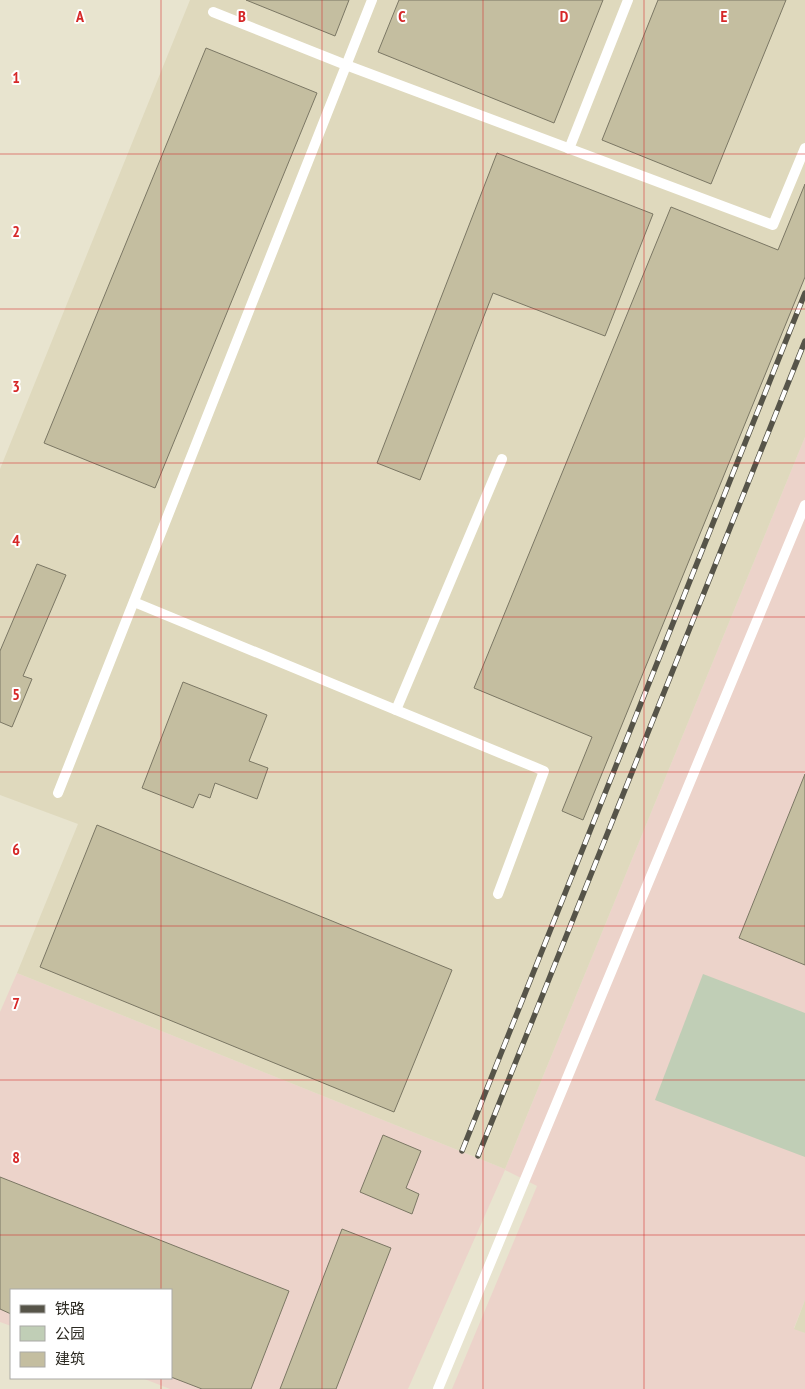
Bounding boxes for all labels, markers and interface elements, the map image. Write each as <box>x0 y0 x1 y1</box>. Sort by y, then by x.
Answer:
text: A <box>75 6 85 26</box>
text: B <box>238 6 246 26</box>
text: C <box>398 6 406 26</box>
text: D <box>560 6 569 26</box>
text: E <box>721 6 728 26</box>
text: 1 <box>12 67 20 87</box>
text: 2 <box>12 221 20 241</box>
text: 3 <box>12 376 20 396</box>
text: 4 <box>12 530 20 550</box>
text: 5 <box>12 684 20 704</box>
text: 6 <box>12 839 20 859</box>
text: 7 <box>12 993 20 1013</box>
text: 8 <box>12 1147 20 1167</box>
legend <box>10 1289 172 1379</box>
text: 铁路 <box>55 1299 85 1318</box>
text: 公园 <box>55 1324 85 1343</box>
text: 建筑 <box>55 1349 85 1368</box>

